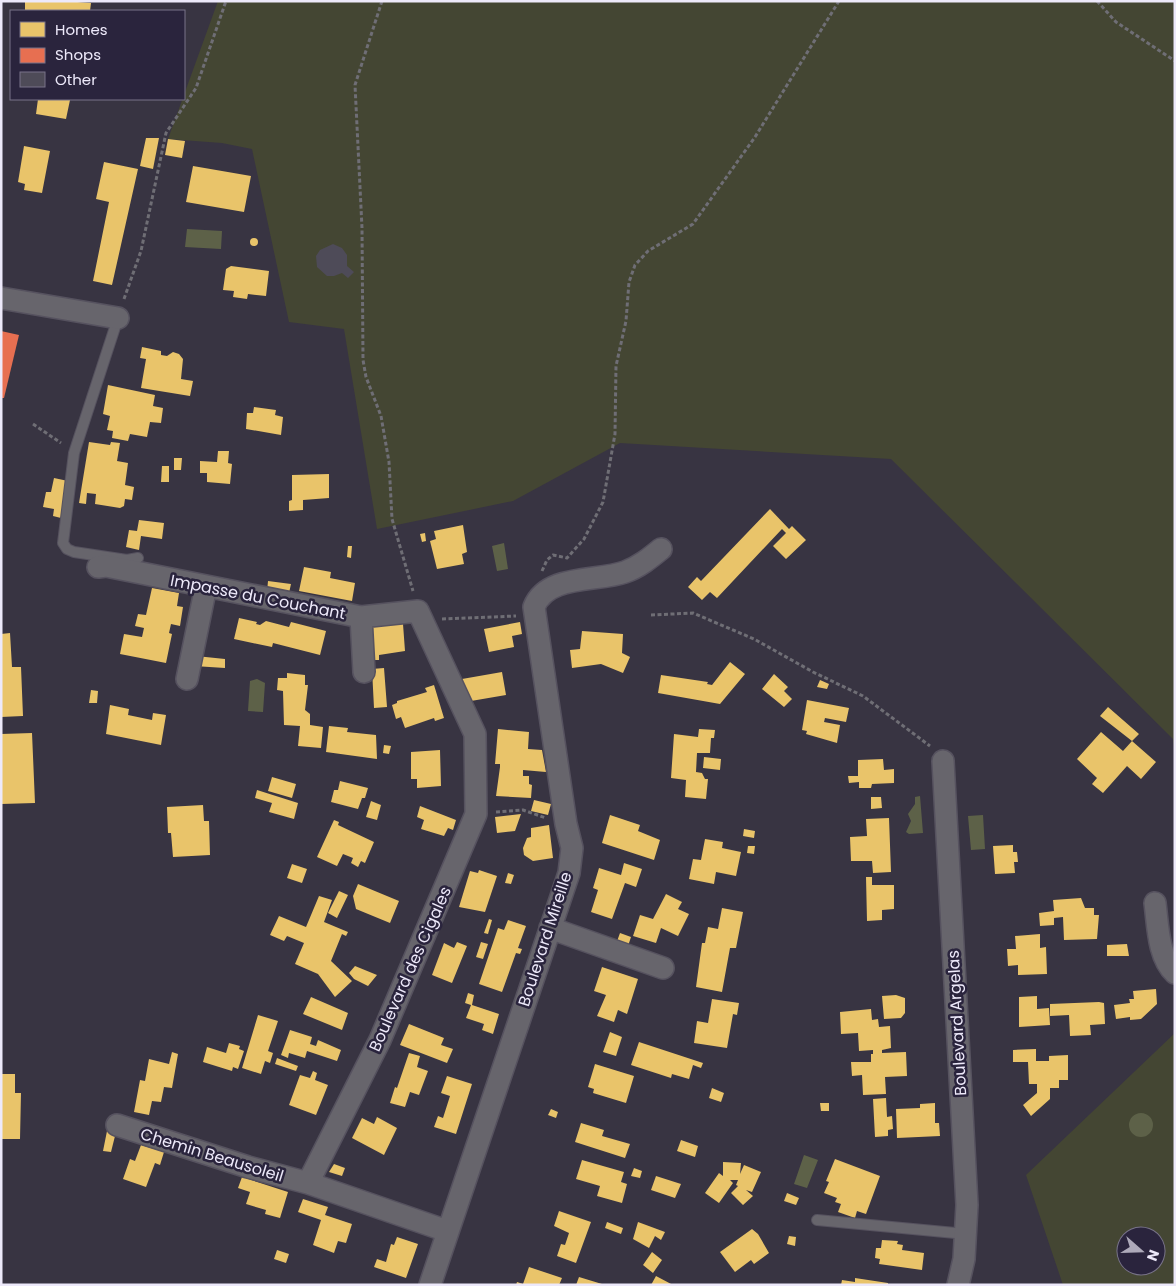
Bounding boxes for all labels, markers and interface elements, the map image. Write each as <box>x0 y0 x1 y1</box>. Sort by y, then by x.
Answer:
legend <box>10 10 185 100</box>
text: Homes <box>55 19 108 40</box>
text: Shops <box>55 44 101 65</box>
text: Other <box>55 69 97 90</box>
street label: Impasse du Couchant <box>168 569 348 625</box>
street label: Boulevard Mireille <box>512 869 578 1009</box>
street label: Boulevard des Cigales <box>363 883 457 1055</box>
street label: Boulevard Argelas <box>942 950 972 1096</box>
street label: Chemin Beausoleil <box>138 1122 286 1188</box>
north arrow <box>1116 1226 1166 1276</box>
text: N <box>1142 1247 1164 1264</box>

